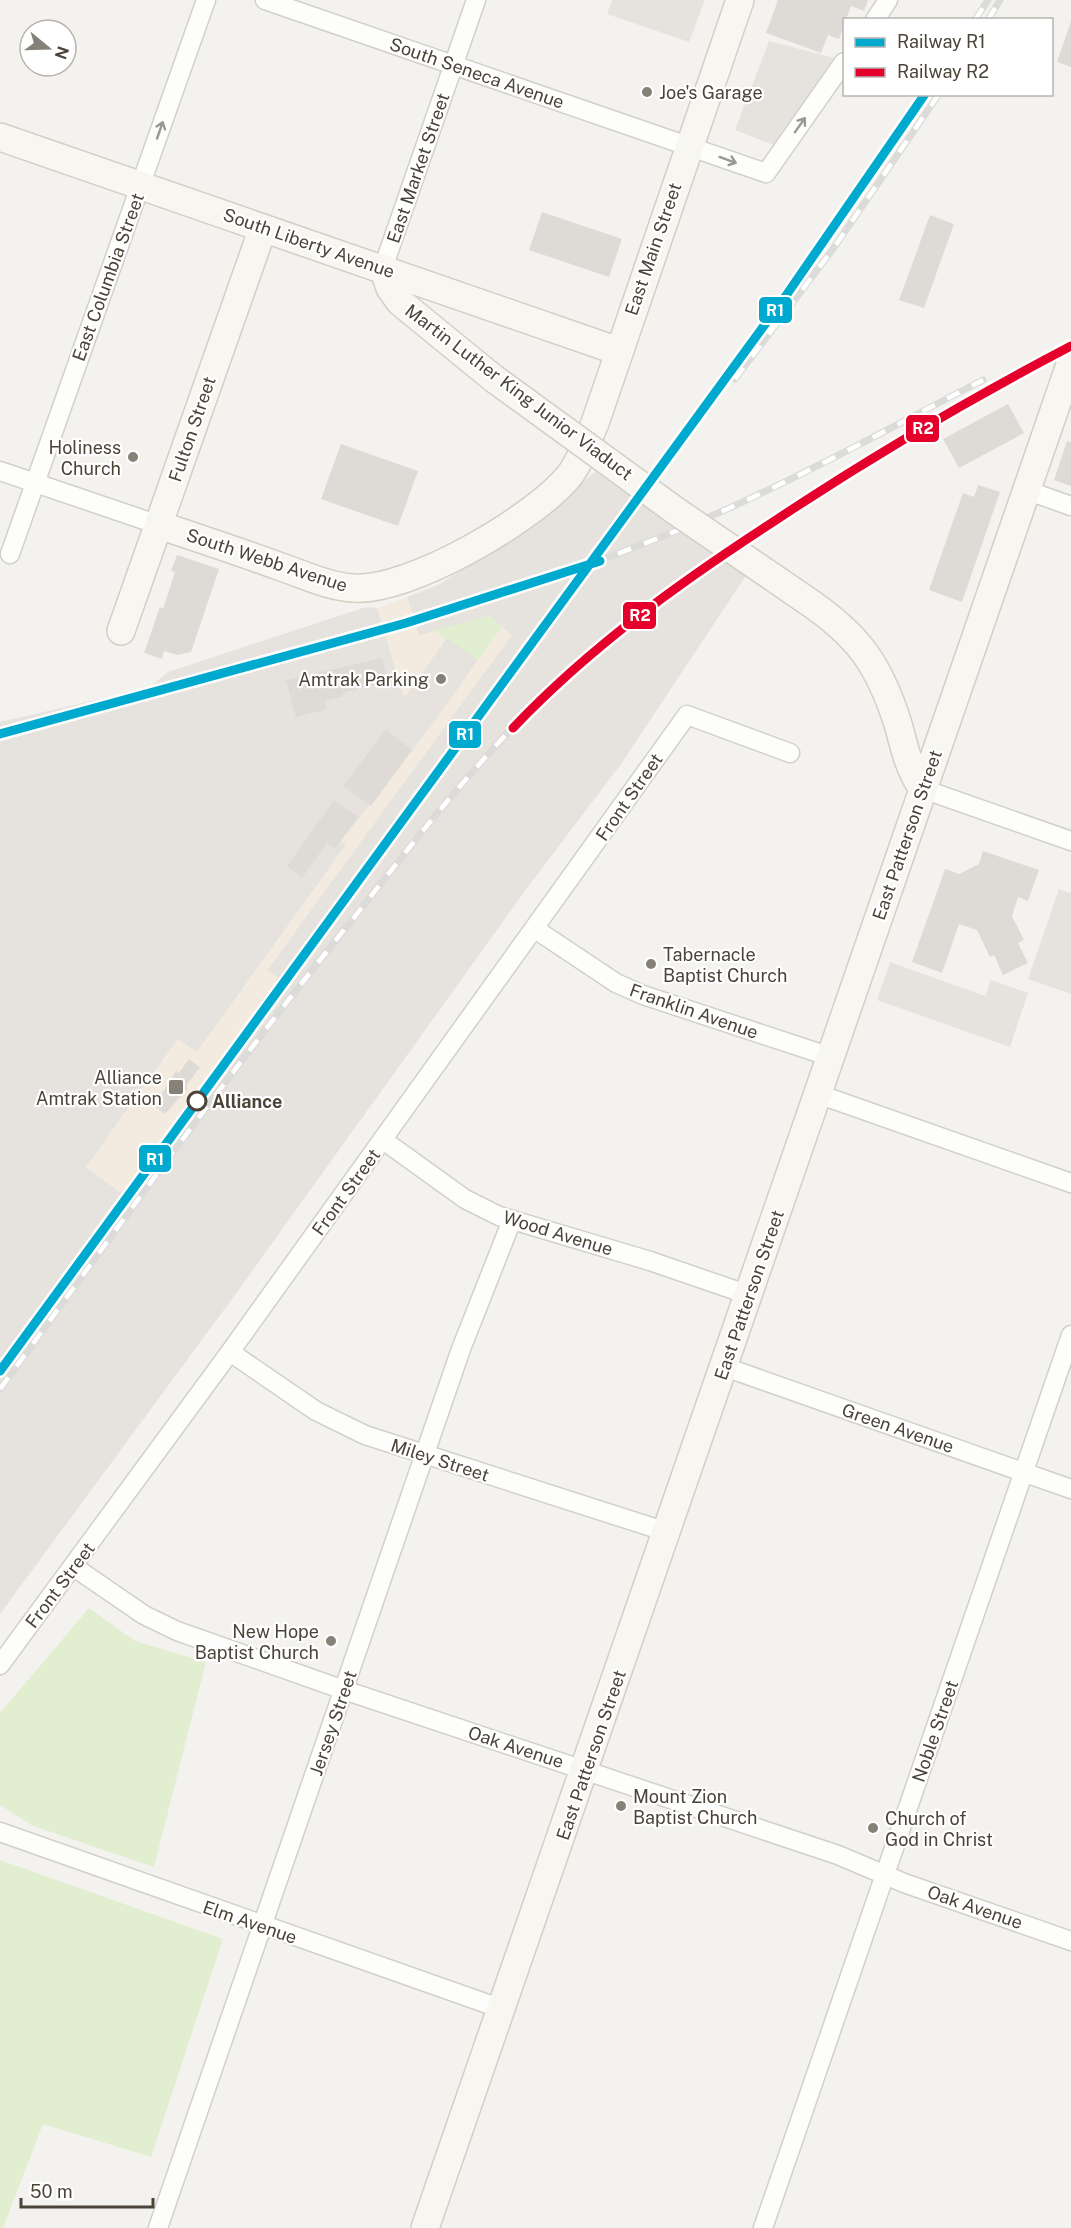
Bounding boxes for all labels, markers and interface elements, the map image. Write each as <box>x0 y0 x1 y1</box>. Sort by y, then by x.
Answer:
north arrow <box>18 18 78 78</box>
legend <box>843 18 1053 96</box>
text: Railway R1 <box>897 31 986 52</box>
street label: South Seneca Avenue <box>387 33 567 113</box>
text: N <box>51 44 73 62</box>
text: Railway R2 <box>897 61 989 82</box>
place label: Joe's Garage <box>659 82 763 103</box>
marker: Joe's Garage <box>640 85 654 99</box>
street label: East Market Street <box>382 90 454 246</box>
one-way arrow <box>794 118 806 134</box>
one-way arrow <box>155 121 166 140</box>
one-way arrow <box>718 155 736 166</box>
street label: East Main Street <box>620 180 686 318</box>
street label: East Columbia Street <box>68 190 148 364</box>
street label: South Liberty Avenue <box>221 204 397 282</box>
line badge: R1 <box>758 296 793 324</box>
street label: Martin Luther King Junior Viaduct <box>401 300 637 484</box>
text: R1 <box>766 301 784 320</box>
street label: Fulton Street <box>164 374 220 484</box>
line badge: R2 <box>905 414 940 443</box>
text: R2 <box>912 419 934 438</box>
place label: Holiness Church <box>49 437 121 479</box>
marker: Holiness Church <box>126 450 140 464</box>
street label: South Webb Avenue <box>184 524 350 596</box>
line badge: R2 <box>622 601 657 630</box>
text: R2 <box>629 606 651 625</box>
place label: Amtrak Parking <box>298 669 429 690</box>
marker: Amtrak Parking <box>434 672 448 686</box>
line badge: R1 <box>448 720 482 749</box>
text: R1 <box>456 725 474 744</box>
street label: East Patterson Street <box>868 747 946 923</box>
street label: Front Street <box>591 749 667 845</box>
place label: Tabernacle Baptist Church <box>663 944 787 986</box>
marker: Tabernacle Baptist Church <box>644 957 658 971</box>
street label: Franklin Avenue <box>627 979 761 1043</box>
place label: Alliance Amtrak Station <box>36 1067 162 1109</box>
marker: Alliance Amtrak Station <box>167 1078 185 1096</box>
marker: Alliance <box>187 1091 207 1111</box>
place label: Alliance <box>212 1091 282 1112</box>
line badge: R1 <box>138 1144 172 1173</box>
street label: Front Street <box>308 1145 384 1239</box>
text: R1 <box>146 1150 164 1169</box>
street label: Wood Avenue <box>501 1206 615 1260</box>
street label: East Patterson Street <box>710 1207 788 1383</box>
street label: Green Avenue <box>839 1399 957 1457</box>
street label: Miley Street <box>388 1434 492 1486</box>
street label: Front Street <box>21 1538 99 1632</box>
place label: New Hope Baptist Church <box>195 1621 319 1663</box>
marker: New Hope Baptist Church <box>324 1634 338 1648</box>
street label: East Patterson Street <box>552 1667 630 1843</box>
street label: Jersey Street <box>305 1668 361 1778</box>
street label: Noble Street <box>908 1677 962 1785</box>
street label: Oak Avenue <box>466 1722 566 1772</box>
place label: Mount Zion Baptist Church <box>633 1786 757 1828</box>
marker: Mount Zion Baptist Church <box>614 1799 628 1813</box>
place label: Church of God in Christ <box>885 1808 993 1850</box>
marker: Church of God in Christ <box>866 1821 880 1835</box>
street label: Oak Avenue <box>925 1881 1025 1933</box>
street label: Elm Avenue <box>200 1896 300 1948</box>
scale bar <box>21 2171 153 2209</box>
text: 50 m <box>30 2181 73 2202</box>

